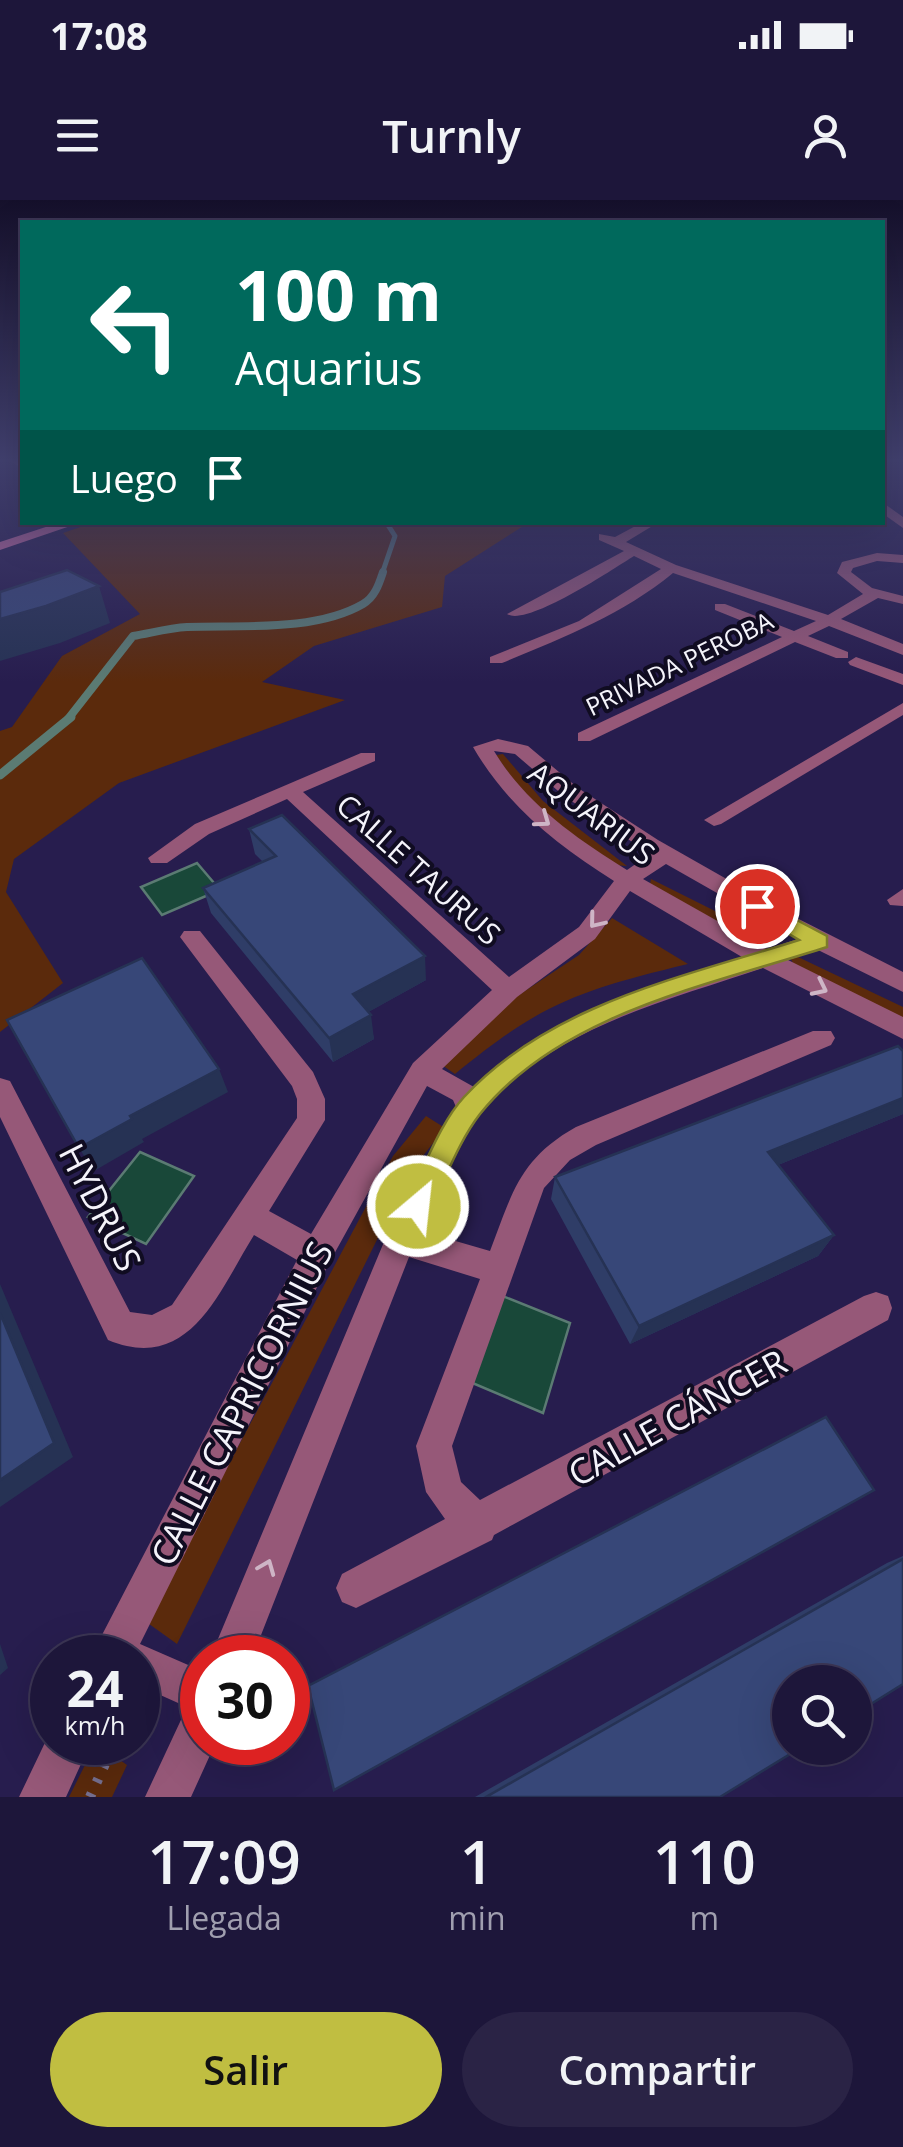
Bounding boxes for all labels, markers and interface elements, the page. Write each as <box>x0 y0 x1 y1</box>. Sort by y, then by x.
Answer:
text: 17:08 <box>50 9 148 61</box>
text: Turnly <box>382 105 521 166</box>
icon: menu <box>50 108 105 163</box>
icon: person <box>798 108 853 163</box>
text: 100 m <box>235 246 442 342</box>
icon: left <box>70 260 200 390</box>
text: Aquarius <box>235 337 422 398</box>
icon: arrive <box>198 450 253 505</box>
text: Luego <box>70 452 178 504</box>
street label: PRIVADA PEROBA <box>580 603 778 723</box>
street label: AQUARIUS <box>520 752 664 874</box>
street label: CALLE TAURUS <box>328 784 510 954</box>
one-way arrow <box>531 808 550 827</box>
pin <box>715 864 800 949</box>
icon: arrive <box>730 879 785 934</box>
one-way arrow <box>590 909 608 927</box>
one-way arrow <box>810 976 828 995</box>
street label: HYDRUS <box>49 1135 153 1279</box>
position arrow <box>366 1154 470 1258</box>
street label: CALLE CAPRICORNIUS <box>139 1233 343 1573</box>
street label: CALLE CÁNCER <box>559 1337 795 1496</box>
one-way arrow <box>256 1559 276 1577</box>
speed limit sign: 30 <box>180 1635 310 1765</box>
text: 24 <box>66 1654 124 1722</box>
map controls <box>772 1665 872 1765</box>
button: search <box>772 1665 872 1765</box>
text: km/h <box>65 1708 125 1742</box>
text: 17:09 <box>147 1820 301 1902</box>
text: 1 <box>460 1820 494 1902</box>
text: 110 <box>653 1820 756 1902</box>
text: Llegada <box>166 1896 282 1939</box>
text: min <box>448 1896 506 1939</box>
text: m <box>689 1896 719 1939</box>
button: Salir <box>50 2012 442 2127</box>
button: Compartir <box>462 2012 853 2127</box>

